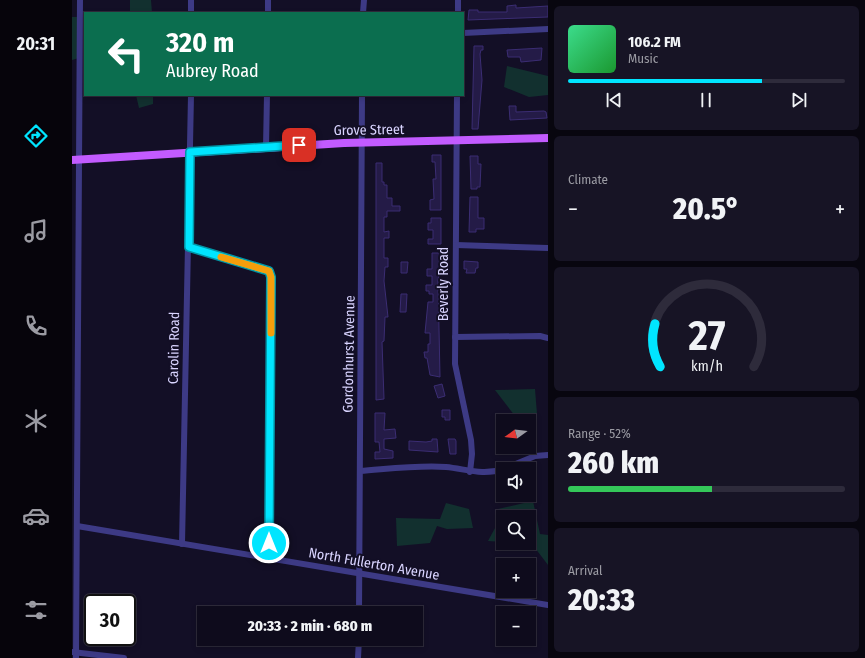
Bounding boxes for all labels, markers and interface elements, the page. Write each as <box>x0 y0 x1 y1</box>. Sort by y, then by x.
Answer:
text: 320 m <box>166 26 234 59</box>
icon: left <box>100 28 152 80</box>
text: 20:31 <box>17 33 55 55</box>
text: 106.2 FM <box>628 33 681 51</box>
text: Music <box>628 51 658 66</box>
text: Aubrey Road <box>166 60 259 82</box>
icon: previous <box>603 89 625 111</box>
icon: pause <box>695 89 717 111</box>
icon: next <box>788 89 810 111</box>
street label: Grove Street <box>334 121 405 139</box>
icon: directions <box>22 122 50 150</box>
pin <box>282 128 316 162</box>
icon: arrive <box>288 134 310 156</box>
text: Climate <box>568 172 608 187</box>
text: 20.5° <box>673 191 740 227</box>
text: − <box>568 196 578 223</box>
text: + <box>835 196 845 223</box>
icon: music <box>22 217 50 245</box>
street label: Beverly Road <box>435 247 452 321</box>
street label: Gordonhurst Avenue <box>339 295 359 413</box>
text: 27 <box>687 311 725 361</box>
icon: phone <box>22 312 50 340</box>
street label: Carolin Road <box>165 312 183 384</box>
text: km/h <box>691 358 722 375</box>
icon: climate <box>22 407 50 435</box>
north arrow <box>496 414 536 454</box>
map controls <box>496 414 536 646</box>
text: Range · 52% <box>568 426 631 441</box>
text: 260 km <box>568 445 659 481</box>
button: sound <box>496 462 536 502</box>
icon: car <box>22 502 50 530</box>
button: search <box>496 510 536 550</box>
position arrow <box>248 522 290 564</box>
street label: North Fullerton Avenue <box>307 544 441 584</box>
button: + <box>496 558 536 598</box>
text: Arrival <box>568 563 602 578</box>
text: 20:33 <box>568 582 635 618</box>
speed limit sign: 30 <box>84 594 136 646</box>
icon: filters <box>22 596 50 624</box>
button: − <box>496 606 536 646</box>
text: 20:33 · 2 min · 680 m <box>248 617 372 635</box>

